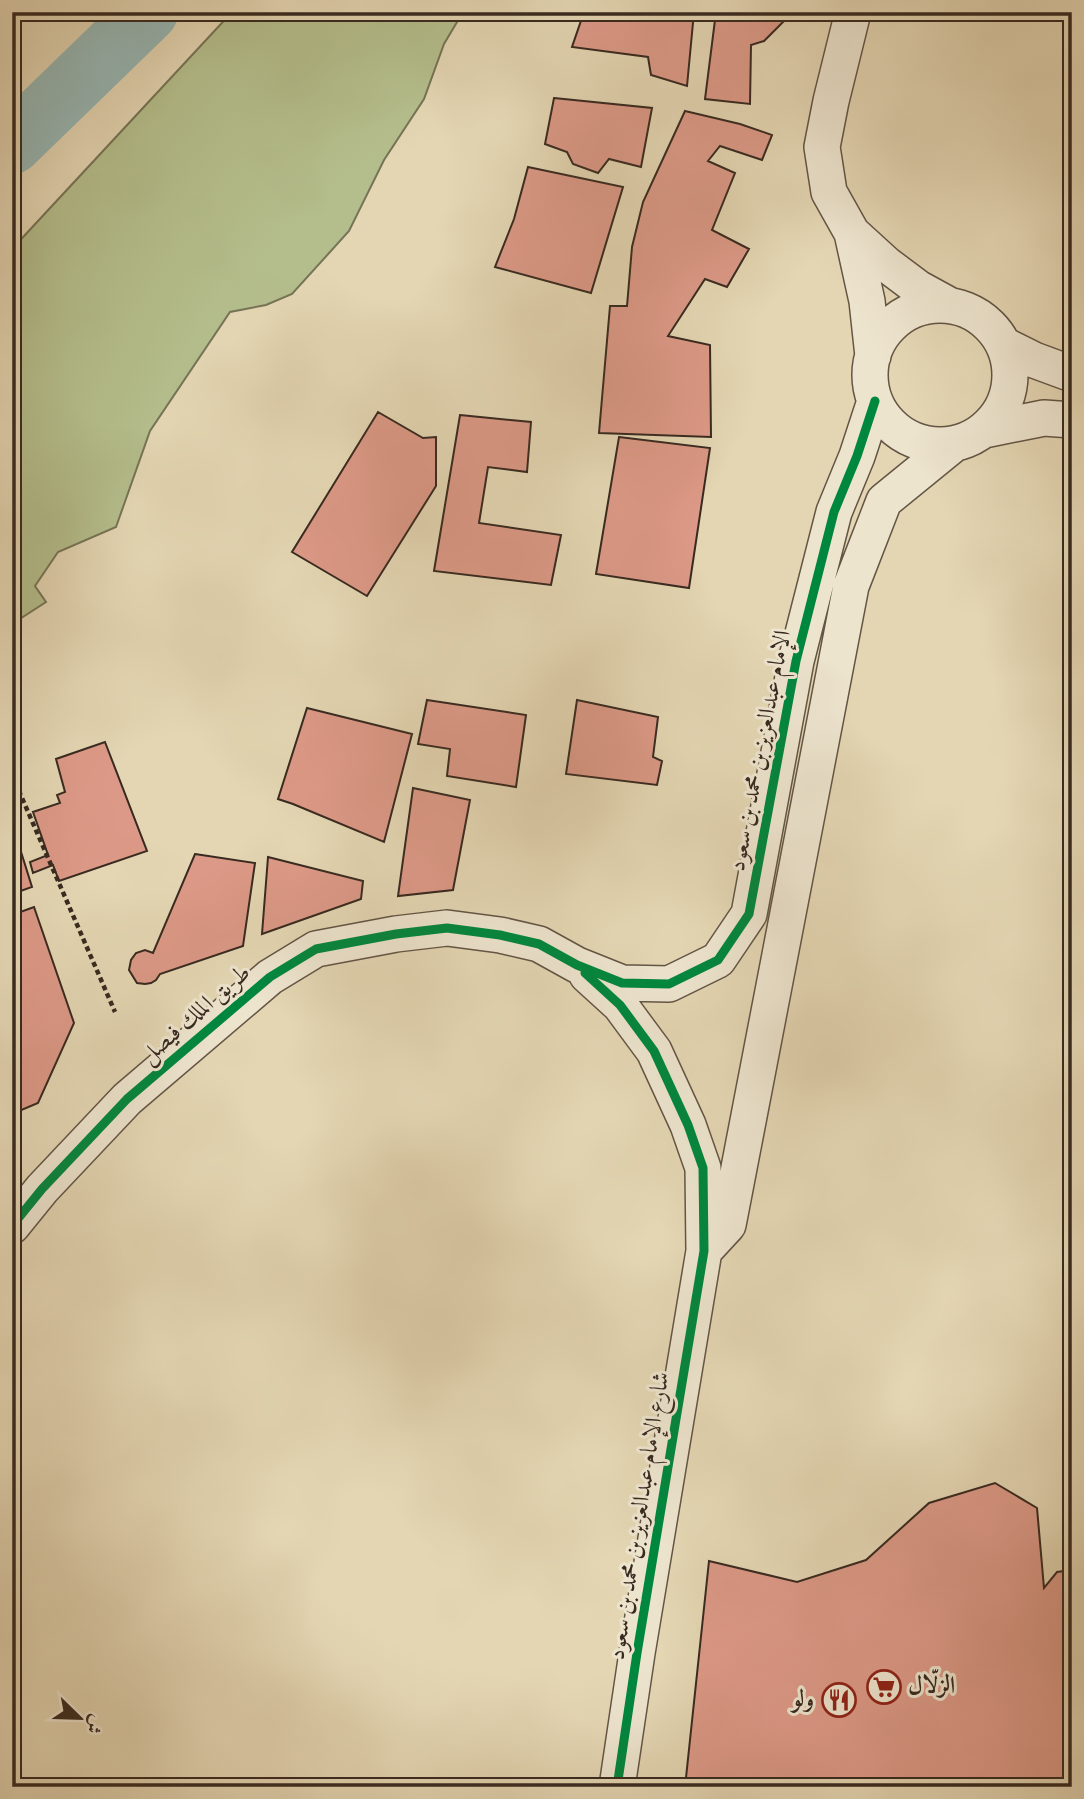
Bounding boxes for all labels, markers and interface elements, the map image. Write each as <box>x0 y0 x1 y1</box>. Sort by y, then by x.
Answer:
street label: الإمام عبدالعزيز بن محمد بن سعود <box>721 628 803 875</box>
street label: طريق الملك فيصل <box>133 957 259 1073</box>
street label: شارع الإمام عبدالعزيز بن محمد بن سعود <box>600 1369 682 1663</box>
supermarket icon: الزلّال <box>865 1668 903 1706</box>
place label: الزلّال <box>908 1669 955 1704</box>
restaurant icon: ولو <box>820 1681 858 1719</box>
place label: ولو <box>789 1683 814 1717</box>
north arrow <box>46 1684 116 1754</box>
text: ش <box>78 1710 109 1738</box>

